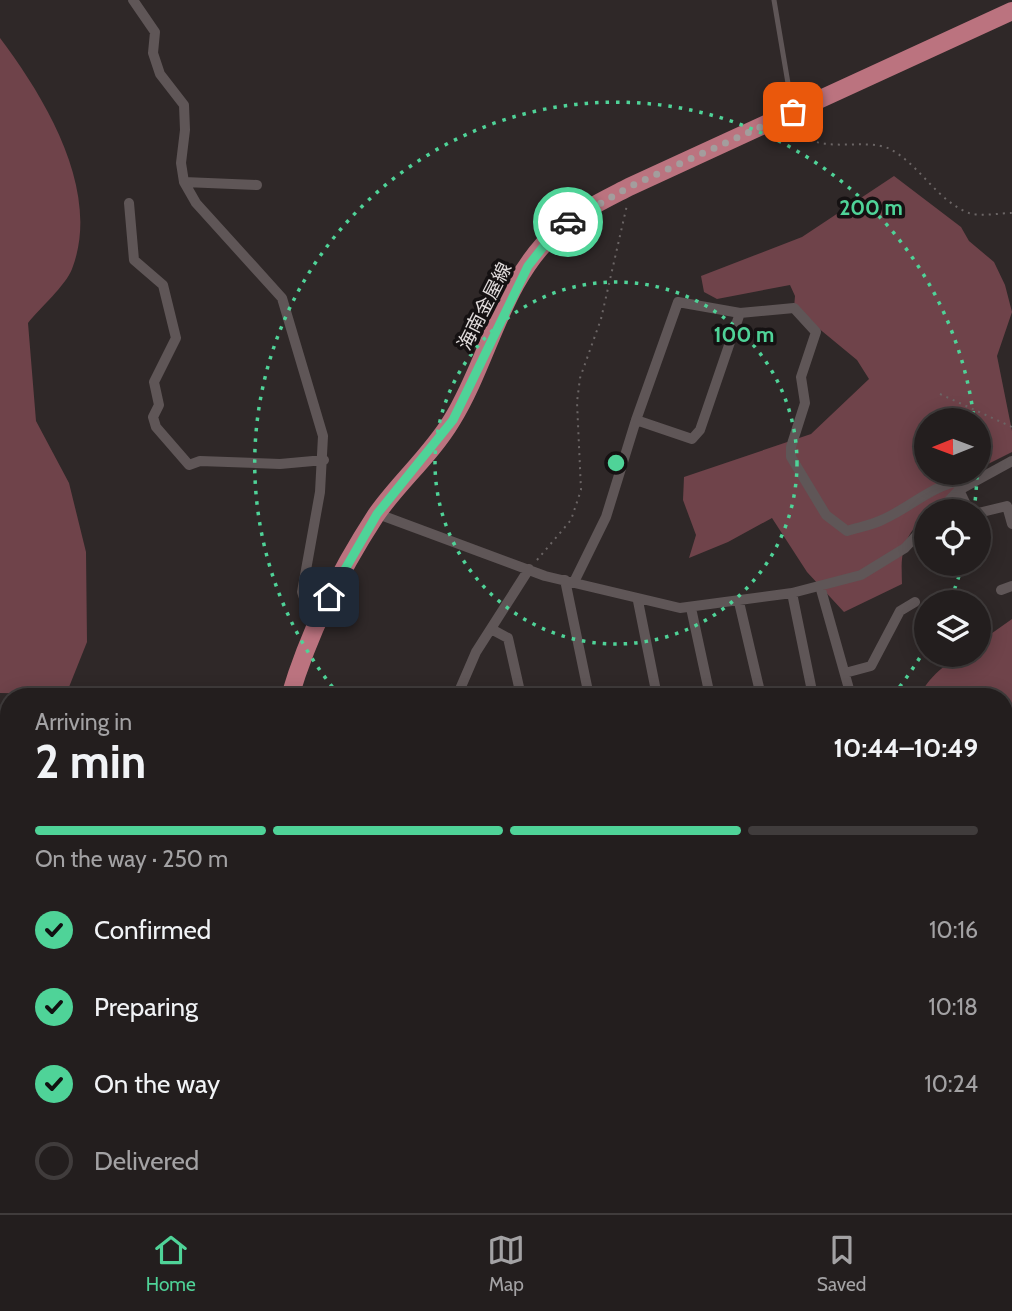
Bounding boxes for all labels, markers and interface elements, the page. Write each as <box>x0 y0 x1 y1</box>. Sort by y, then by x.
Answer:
pin <box>763 82 823 142</box>
icon: bag <box>774 93 812 131</box>
courier <box>533 187 603 257</box>
text: 200 m <box>839 195 903 220</box>
icon: car <box>549 203 587 241</box>
street label: 海南金屋線 <box>453 259 516 354</box>
text: 100 m <box>714 322 774 347</box>
north arrow <box>914 408 990 485</box>
map controls <box>914 408 991 667</box>
centre of rings <box>604 451 628 475</box>
button: locate <box>914 499 991 576</box>
pin <box>299 567 359 627</box>
icon: home <box>310 578 348 616</box>
button: layers <box>914 590 991 667</box>
text: Arriving in <box>35 708 132 736</box>
text: 10:44–10:49 <box>833 732 978 764</box>
text: 2 min <box>35 734 146 790</box>
text: On the way · 250 m <box>35 845 228 873</box>
icon: check <box>35 911 73 949</box>
text: Confirmed <box>94 914 211 946</box>
text: 10:16 <box>929 916 978 944</box>
icon: check <box>35 988 73 1026</box>
text: Preparing <box>94 991 198 1023</box>
text: 10:18 <box>928 993 978 1021</box>
icon: check <box>35 1065 73 1103</box>
text: On the way <box>94 1068 220 1100</box>
text: 10:24 <box>924 1070 978 1098</box>
text: Delivered <box>94 1145 199 1177</box>
tab: Home <box>146 1231 196 1296</box>
tab: Map <box>487 1231 525 1296</box>
tab: Saved <box>817 1231 866 1296</box>

